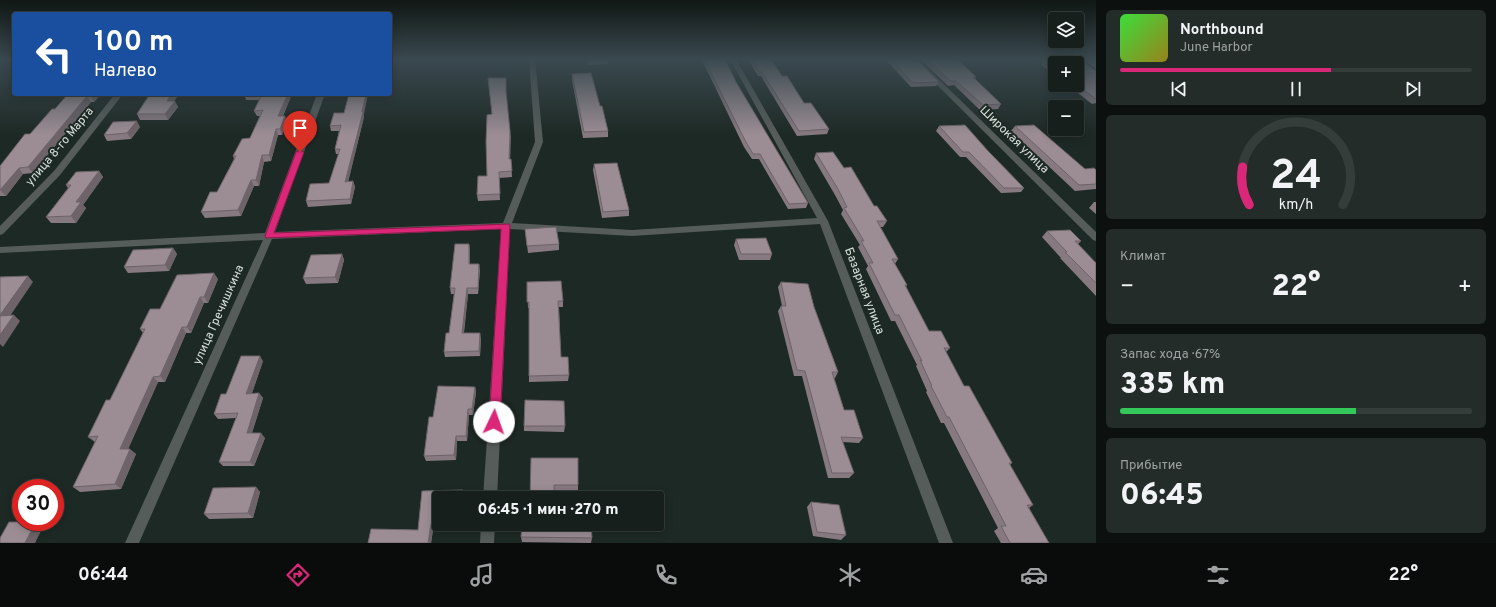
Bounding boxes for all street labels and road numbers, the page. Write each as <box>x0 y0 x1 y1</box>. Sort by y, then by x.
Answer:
street label: Широкая улица <box>976 103 1052 177</box>
street label: улица 8-го Марта <box>22 104 98 190</box>
street label: Базарная улица <box>840 245 888 337</box>
street label: улица Гречишкина <box>190 262 248 368</box>

